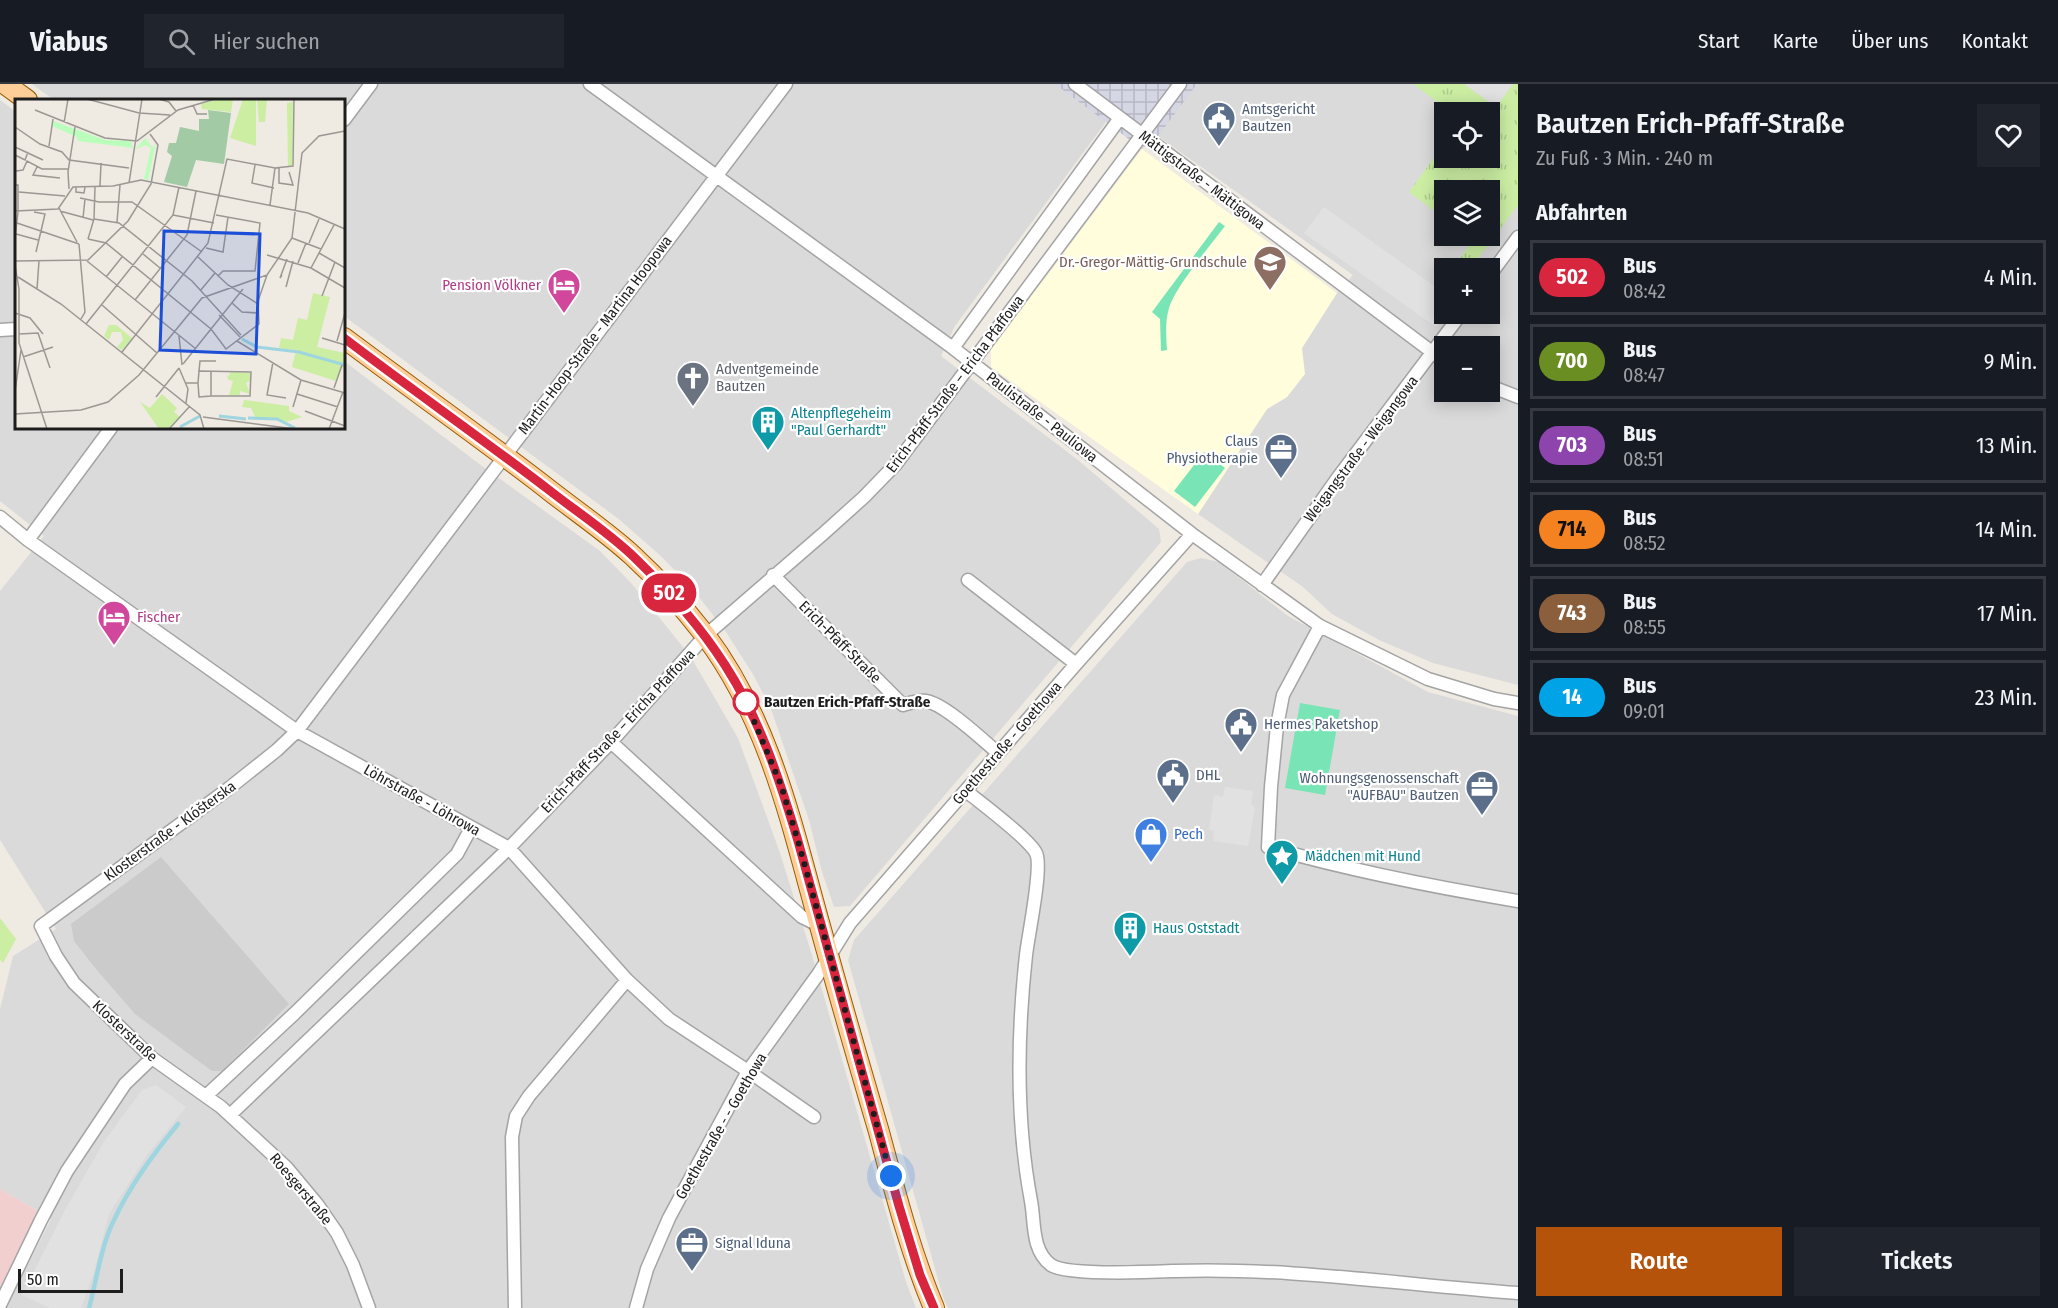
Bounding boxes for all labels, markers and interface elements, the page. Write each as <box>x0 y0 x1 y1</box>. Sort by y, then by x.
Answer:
search box <box>144 14 564 68</box>
text: Viabus <box>30 25 108 58</box>
icon: search <box>165 25 198 58</box>
text: Hier suchen <box>213 28 320 55</box>
text: Start <box>1698 28 1740 54</box>
text: Karte <box>1773 28 1818 54</box>
text: Über uns <box>1851 28 1928 54</box>
text: Kontakt <box>1961 28 2028 54</box>
inset map <box>15 99 345 429</box>
public building icon: Amtsgericht Bautzen <box>1201 100 1237 147</box>
place label: Amtsgericht Bautzen <box>1242 100 1315 135</box>
map controls <box>1434 102 1500 402</box>
button: locate <box>1434 102 1500 168</box>
button: heart <box>1977 104 2040 167</box>
text: Bautzen Erich-Pfaff-Straße <box>1536 107 1845 140</box>
street label: Mättigstraße - Mättigowa <box>1135 127 1269 233</box>
text: Zu Fuß · 3 Min. · 240 m <box>1536 146 1713 170</box>
button: layers <box>1434 180 1500 246</box>
text: Abfahrten <box>1536 199 1627 226</box>
street label: Martin-Hoop-Straße - Martina Hoopowa <box>514 232 676 438</box>
school or university icon: Dr.-Gregor-Mättig-Grundschule <box>1252 244 1288 291</box>
text: Bus <box>1623 252 1656 279</box>
place label: Dr.-Gregor-Mättig-Grundschule <box>1059 253 1247 271</box>
button: + <box>1434 258 1500 324</box>
text: 502 <box>1556 264 1588 290</box>
text: 4 Min. <box>1984 264 2037 291</box>
hotel icon: Pension Völkner <box>546 267 582 314</box>
place label: Pension Völkner <box>442 276 542 294</box>
text: 08:42 <box>1623 279 1666 303</box>
street label: Erich-Pfaff-Straße – Ericha Pfaffowa <box>882 292 1028 476</box>
button: − <box>1434 336 1500 402</box>
text: Bus <box>1623 336 1656 363</box>
text: 700 <box>1556 348 1588 374</box>
text: 9 Min. <box>1984 348 2037 375</box>
church icon: Adventgemeinde Bautzen <box>675 360 711 407</box>
place label: Adventgemeinde Bautzen <box>716 360 819 395</box>
text: 08:47 <box>1623 363 1665 387</box>
street label: Paulistraße - Pauliowa <box>983 368 1101 466</box>
street label: Weigangstraße - Weigangowa <box>1300 372 1422 526</box>
building icon: Altenpflegeheim "Paul Gerhardt" <box>750 404 786 451</box>
place label: Altenpflegeheim "Paul Gerhardt" <box>791 404 891 439</box>
text: Bus <box>1623 420 1656 447</box>
place label: Claus Physiotherapie <box>1166 432 1258 467</box>
office icon: Claus Physiotherapie <box>1263 432 1299 479</box>
text: 703 <box>1557 432 1587 458</box>
text: 13 Min. <box>1976 432 2037 459</box>
text: 08:51 <box>1623 447 1664 471</box>
text: Bus <box>1623 504 1656 531</box>
text: 714 <box>1558 516 1586 542</box>
text: 14 Min. <box>1975 516 2037 543</box>
text: 08:52 <box>1623 531 1666 555</box>
line badge: 502 <box>634 574 704 612</box>
text: 502 <box>653 580 685 606</box>
text: Bus <box>1623 588 1656 615</box>
street label: Erich-Pfaff-Straße <box>795 597 885 687</box>
hotel icon: Fischer <box>96 599 132 646</box>
text: 743 <box>1558 600 1586 626</box>
text: 17 Min. <box>1977 600 2037 627</box>
place label: Fischer <box>137 608 181 626</box>
text: 08:55 <box>1623 615 1666 639</box>
street label: Erich-Pfaff-Straße – Ericha Pfaffowa <box>537 645 699 817</box>
text: Bus <box>1623 672 1656 699</box>
street label: Goethestraße - Goethowa <box>949 678 1065 808</box>
text: 14 <box>1562 684 1582 710</box>
text: 23 Min. <box>1975 684 2037 711</box>
marker: Bautzen Erich-Pfaff-Straße <box>733 689 759 715</box>
place label: Bautzen Erich-Pfaff-Straße <box>764 693 931 711</box>
text: 09:01 <box>1623 699 1665 723</box>
public building icon: Hermes Paketshop <box>1223 706 1259 753</box>
place label: Hermes Paketshop <box>1264 715 1378 733</box>
public building icon: DHL <box>1155 757 1191 804</box>
street label: Löhrstraße - Löhrowa <box>361 761 483 839</box>
place label: DHL <box>1196 766 1221 784</box>
place label: Wohnungsgenossenschaft "AUFBAU" Bautzen <box>1300 769 1459 804</box>
office icon: Wohnungsgenossenschaft "AUFBAU" Bautzen <box>1464 769 1500 816</box>
street label: Klosterstraße - Klóšterska <box>101 777 239 885</box>
shop icon: Pech <box>1133 816 1169 863</box>
place label: Pech <box>1174 825 1203 843</box>
place icon: Mädchen mit Hund <box>1264 838 1300 885</box>
place label: Mädchen mit Hund <box>1305 847 1421 865</box>
building icon: Haus Oststadt <box>1112 910 1148 957</box>
place label: Haus Oststadt <box>1153 919 1240 937</box>
street label: Klosterstraße <box>89 996 161 1066</box>
street label: Goethestraße - - Goethowa <box>672 1050 770 1202</box>
street label: Roesgerstraße <box>266 1150 336 1228</box>
your location <box>876 1161 906 1191</box>
office icon: Signal Iduna <box>674 1225 710 1272</box>
button: Route <box>1536 1227 1782 1296</box>
button: Tickets <box>1794 1227 2040 1296</box>
place label: Signal Iduna <box>715 1234 791 1252</box>
scale bar <box>18 1266 123 1294</box>
text: 50 m <box>27 1270 59 1289</box>

